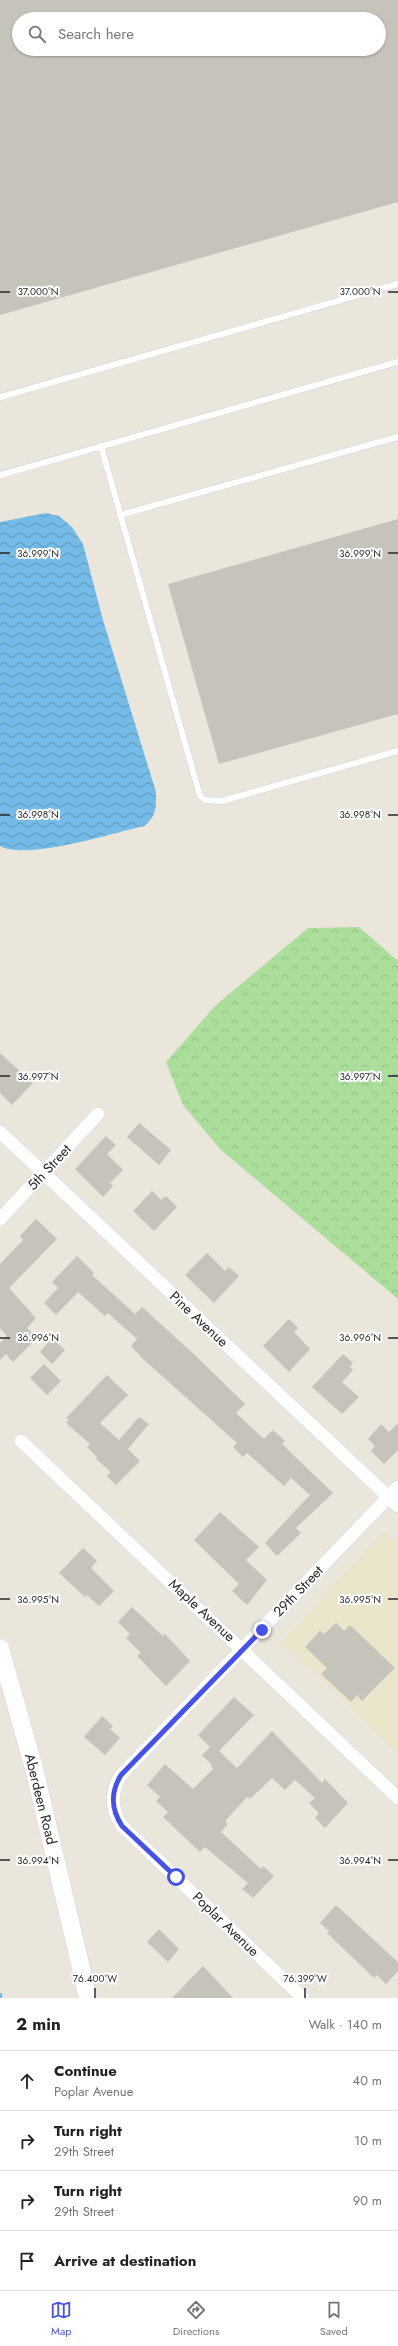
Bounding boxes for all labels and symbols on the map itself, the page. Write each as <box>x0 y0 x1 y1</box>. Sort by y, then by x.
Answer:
text: 37.000°N <box>17 284 59 299</box>
text: 37.000°N <box>339 284 381 299</box>
text: 36.999°N <box>17 546 59 561</box>
text: 36.999°N <box>339 546 381 561</box>
text: 36.998°N <box>17 807 59 822</box>
text: 36.998°N <box>339 807 381 822</box>
text: 36.997°N <box>17 1069 59 1084</box>
text: 36.997°N <box>339 1069 381 1084</box>
street label: 5th Street <box>23 1139 76 1194</box>
street label: Pine Avenue <box>165 1287 233 1351</box>
text: 36.996°N <box>17 1330 59 1345</box>
text: 36.996°N <box>339 1330 381 1345</box>
street label: 29th Street <box>268 1560 328 1621</box>
street label: Maple Avenue <box>164 1574 240 1646</box>
text: 36.995°N <box>17 1592 59 1607</box>
text: 36.995°N <box>339 1592 381 1607</box>
route end <box>253 1621 271 1639</box>
street label: Aberdeen Road <box>20 1751 62 1847</box>
text: 36.994°N <box>17 1853 59 1868</box>
text: 36.994°N <box>339 1853 381 1868</box>
route start <box>167 1868 185 1886</box>
street label: Poplar Avenue <box>188 1887 264 1961</box>
text: 76.400°W <box>73 1971 117 1986</box>
text: 76.399°W <box>283 1971 327 1986</box>

